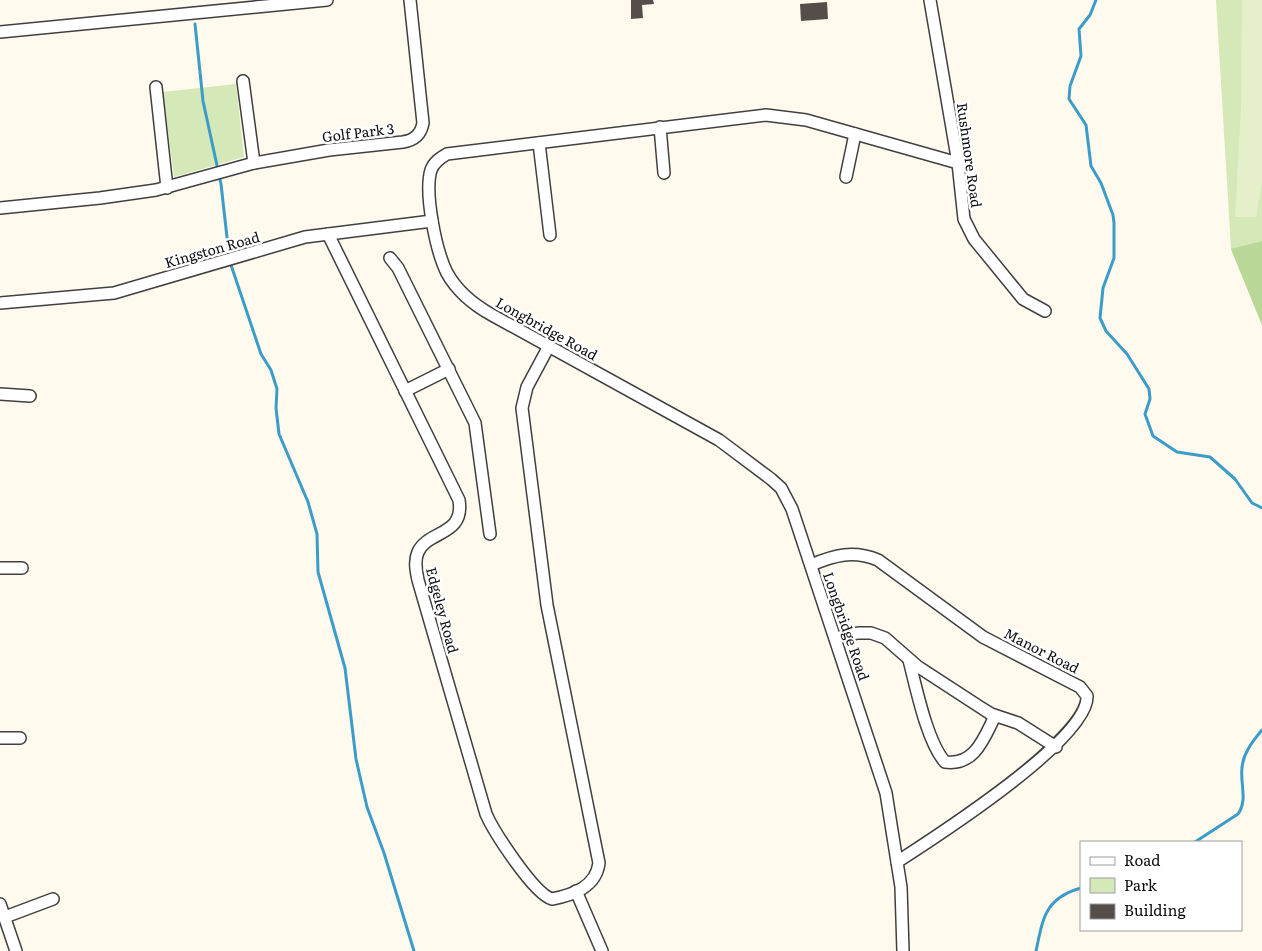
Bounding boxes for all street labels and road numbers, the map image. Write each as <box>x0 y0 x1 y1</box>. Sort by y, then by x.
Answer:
street label: Rushmore Road <box>953 101 987 209</box>
street label: Golf Park 3 <box>321 118 395 146</box>
street label: Kingston Road <box>162 226 262 272</box>
street label: Longbridge Road <box>492 292 602 364</box>
street label: Edgeley Road <box>422 565 464 656</box>
street label: Longbridge Road <box>819 569 875 683</box>
street label: Manor Road <box>1001 623 1083 678</box>

